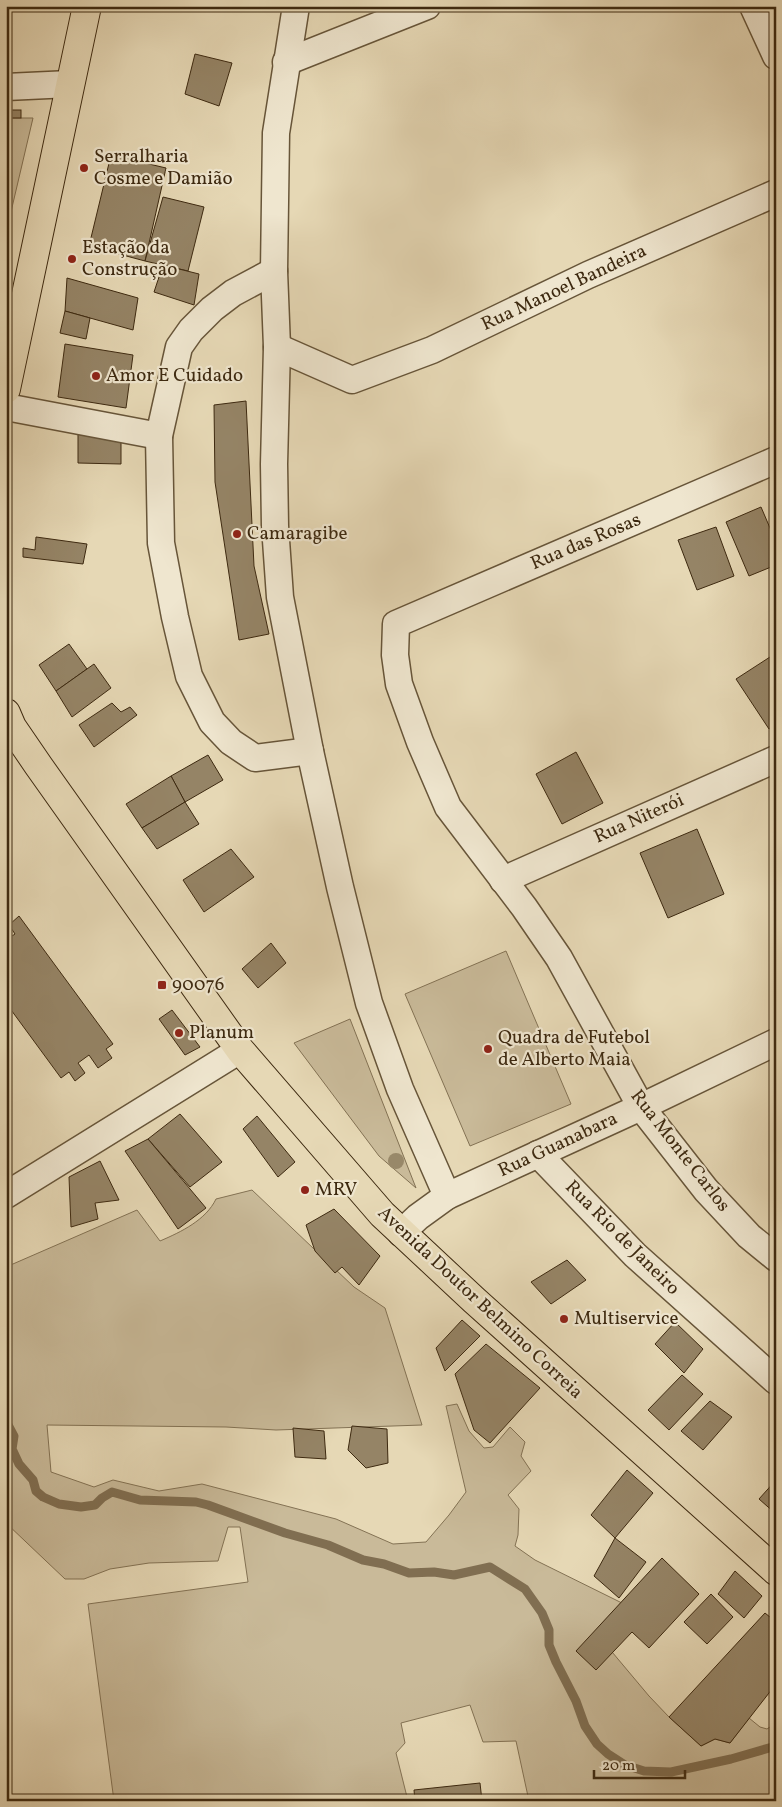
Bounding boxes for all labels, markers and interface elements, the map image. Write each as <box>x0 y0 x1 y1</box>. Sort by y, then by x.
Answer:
place label: Serralharia Cosme e Damião <box>94 144 233 192</box>
marker: Serralharia Cosme e Damião <box>78 162 90 174</box>
place label: Estação da Construção <box>82 235 177 283</box>
street label: Rua Manoel Bandeira <box>477 238 651 338</box>
marker: Estação da Construção <box>66 253 78 265</box>
place label: Amor E Cuidado <box>106 363 243 389</box>
marker: Amor E Cuidado <box>90 370 102 382</box>
street label: Rua das Rosas <box>527 507 645 577</box>
place label: Camaragibe <box>247 521 347 547</box>
marker: Camaragibe <box>231 528 243 540</box>
street label: Rua Niterói <box>590 787 688 850</box>
place label: 90076 <box>172 972 224 998</box>
marker: 90076 <box>156 979 168 991</box>
place label: Planum <box>189 1020 254 1046</box>
place label: Quadra de Futebol de Alberto Maia <box>498 1025 650 1073</box>
marker: Planum <box>173 1027 185 1039</box>
marker: Quadra de Futebol de Alberto Maia <box>482 1043 494 1055</box>
street label: Rua Monte Carlos <box>624 1084 736 1218</box>
street label: Rua Guanabara <box>494 1106 622 1184</box>
street label: Rua Rio de Janeiro <box>559 1175 685 1301</box>
place label: MRV <box>315 1177 357 1203</box>
marker: MRV <box>299 1184 311 1196</box>
street label: Avenida Doutor Belmino Correia <box>372 1201 588 1405</box>
place label: Multiservice <box>574 1306 678 1332</box>
marker: Multiservice <box>558 1313 570 1325</box>
scale bar <box>594 1747 686 1779</box>
text: 20 m <box>602 1756 635 1777</box>

